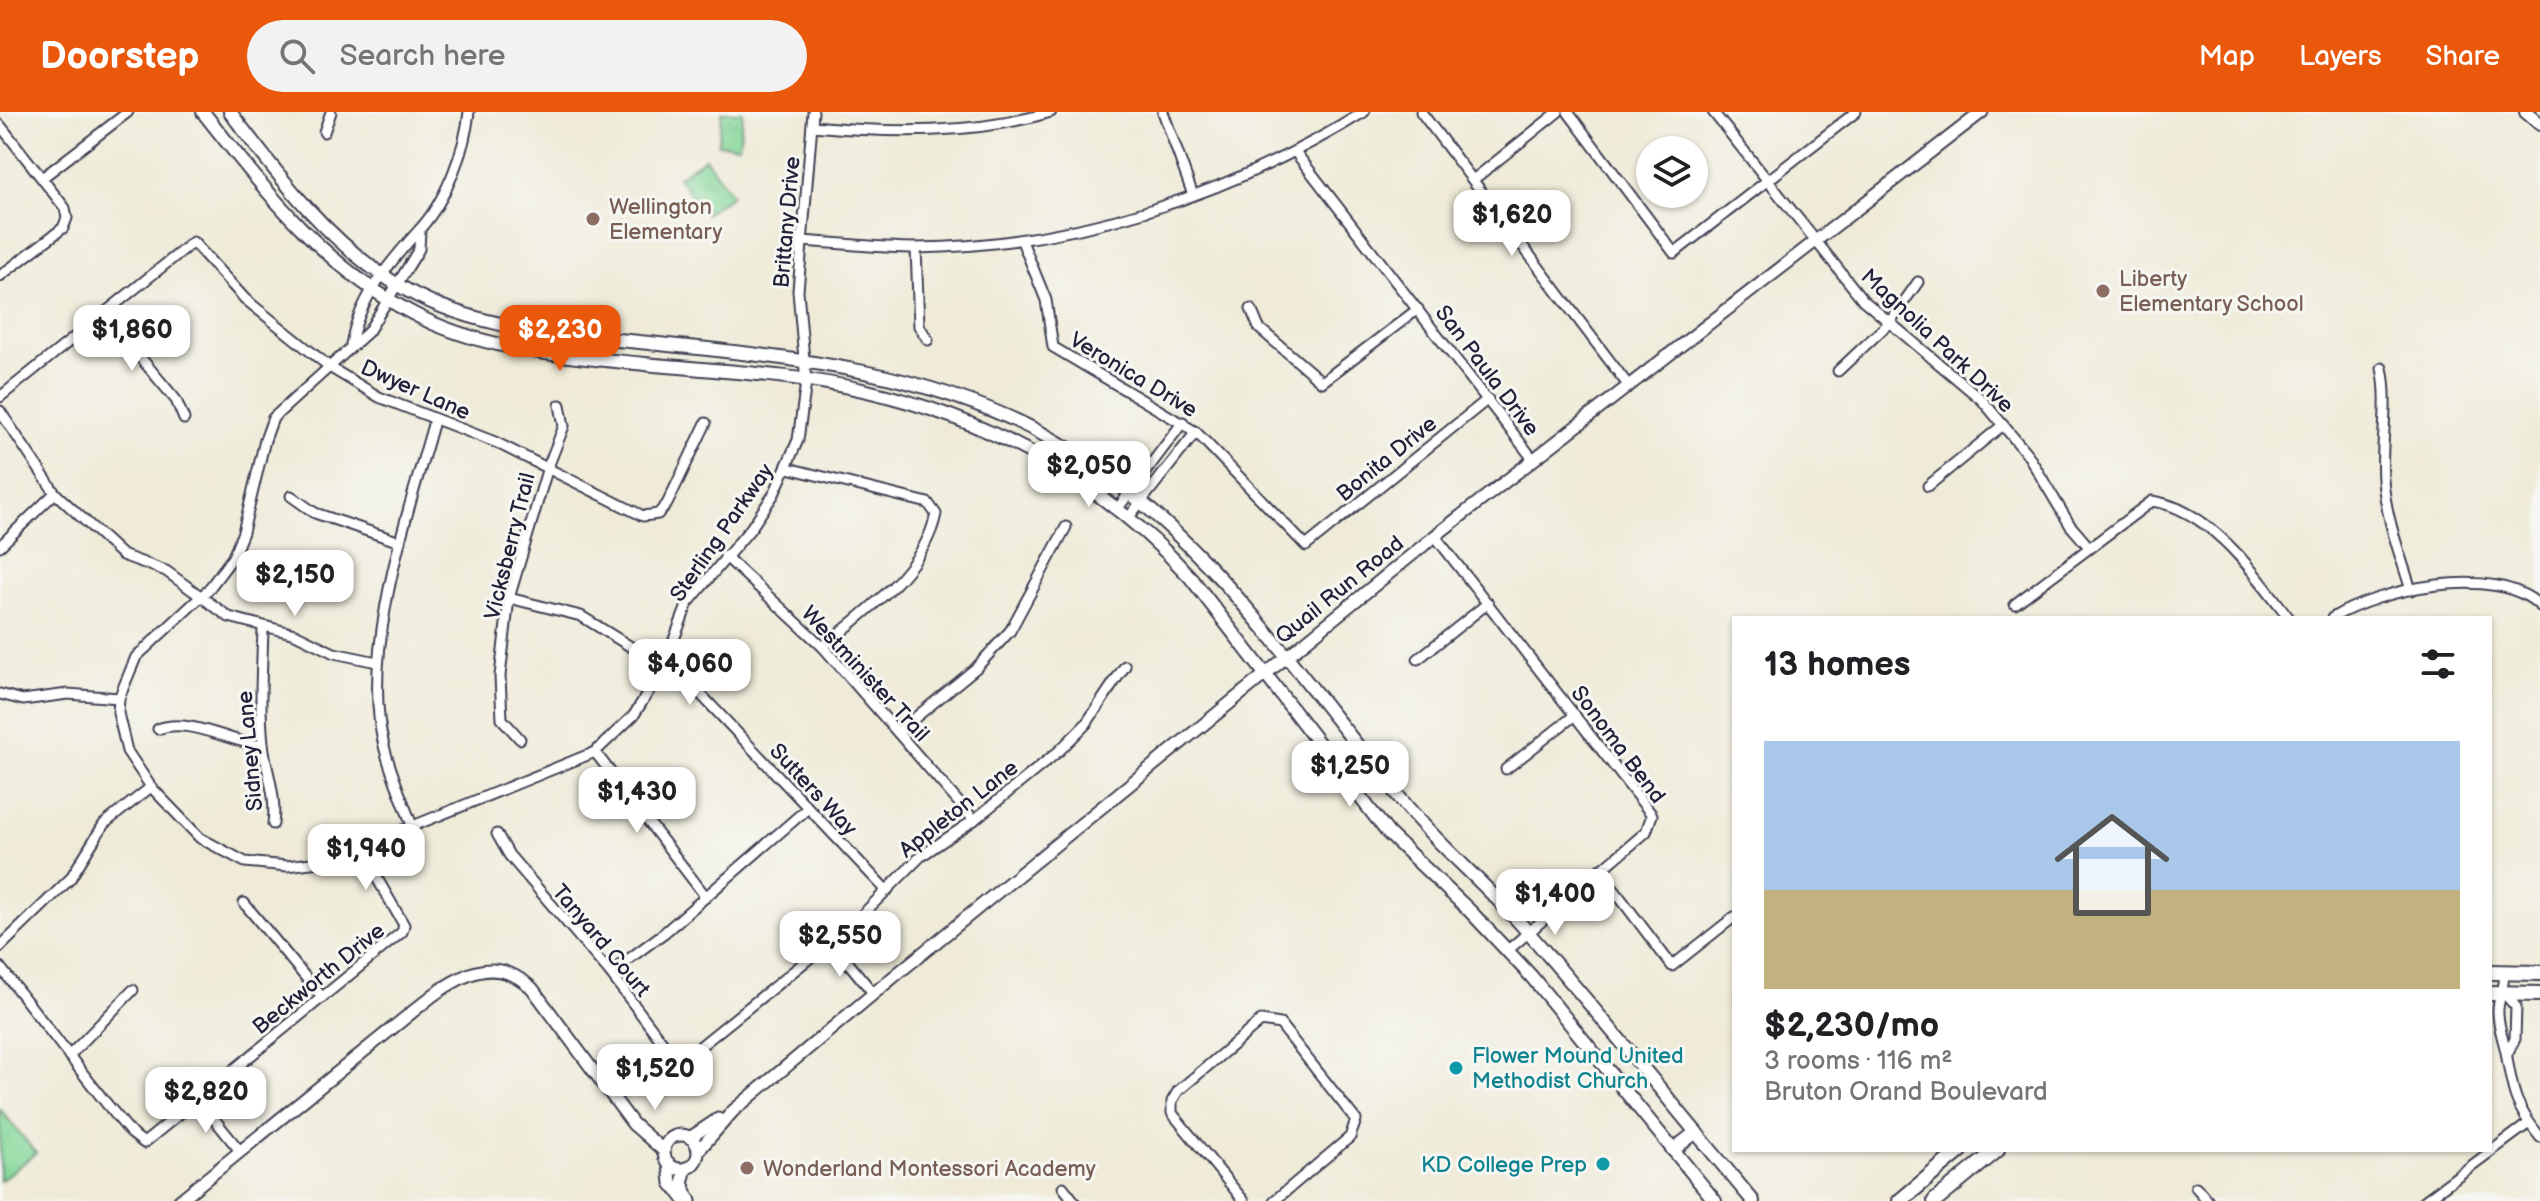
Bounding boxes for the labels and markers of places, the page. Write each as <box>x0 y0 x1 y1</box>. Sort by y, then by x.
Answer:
pin: $1,620 <box>1447 190 1577 258</box>
place label: Wellington Elementary <box>609 194 723 246</box>
marker: Wellington Elementary <box>584 210 602 228</box>
place label: Liberty Elementary School <box>2119 266 2304 318</box>
marker: Liberty Elementary School <box>2094 282 2112 300</box>
pin: $1,860 <box>67 305 197 373</box>
pin: $2,230 <box>495 305 625 373</box>
pin: $2,050 <box>1024 441 1154 509</box>
pin: $2,150 <box>230 550 360 618</box>
pin: $4,060 <box>625 639 755 707</box>
pin: $1,250 <box>1285 741 1415 809</box>
pin: $1,430 <box>572 767 702 835</box>
pin: $1,940 <box>301 824 431 892</box>
pin: $1,400 <box>1490 869 1620 937</box>
pin: $2,550 <box>775 911 905 979</box>
place label: Flower Mound United Methodist Church <box>1472 1043 1684 1095</box>
pin: $1,520 <box>590 1044 720 1112</box>
marker: Flower Mound United Methodist Church <box>1447 1059 1465 1077</box>
pin: $2,820 <box>141 1067 271 1135</box>
place label: KD College Prep <box>1421 1152 1587 1179</box>
marker: KD College Prep <box>1594 1155 1612 1173</box>
place label: Wonderland Montessori Academy <box>763 1156 1096 1183</box>
marker: Wonderland Montessori Academy <box>738 1159 756 1177</box>

